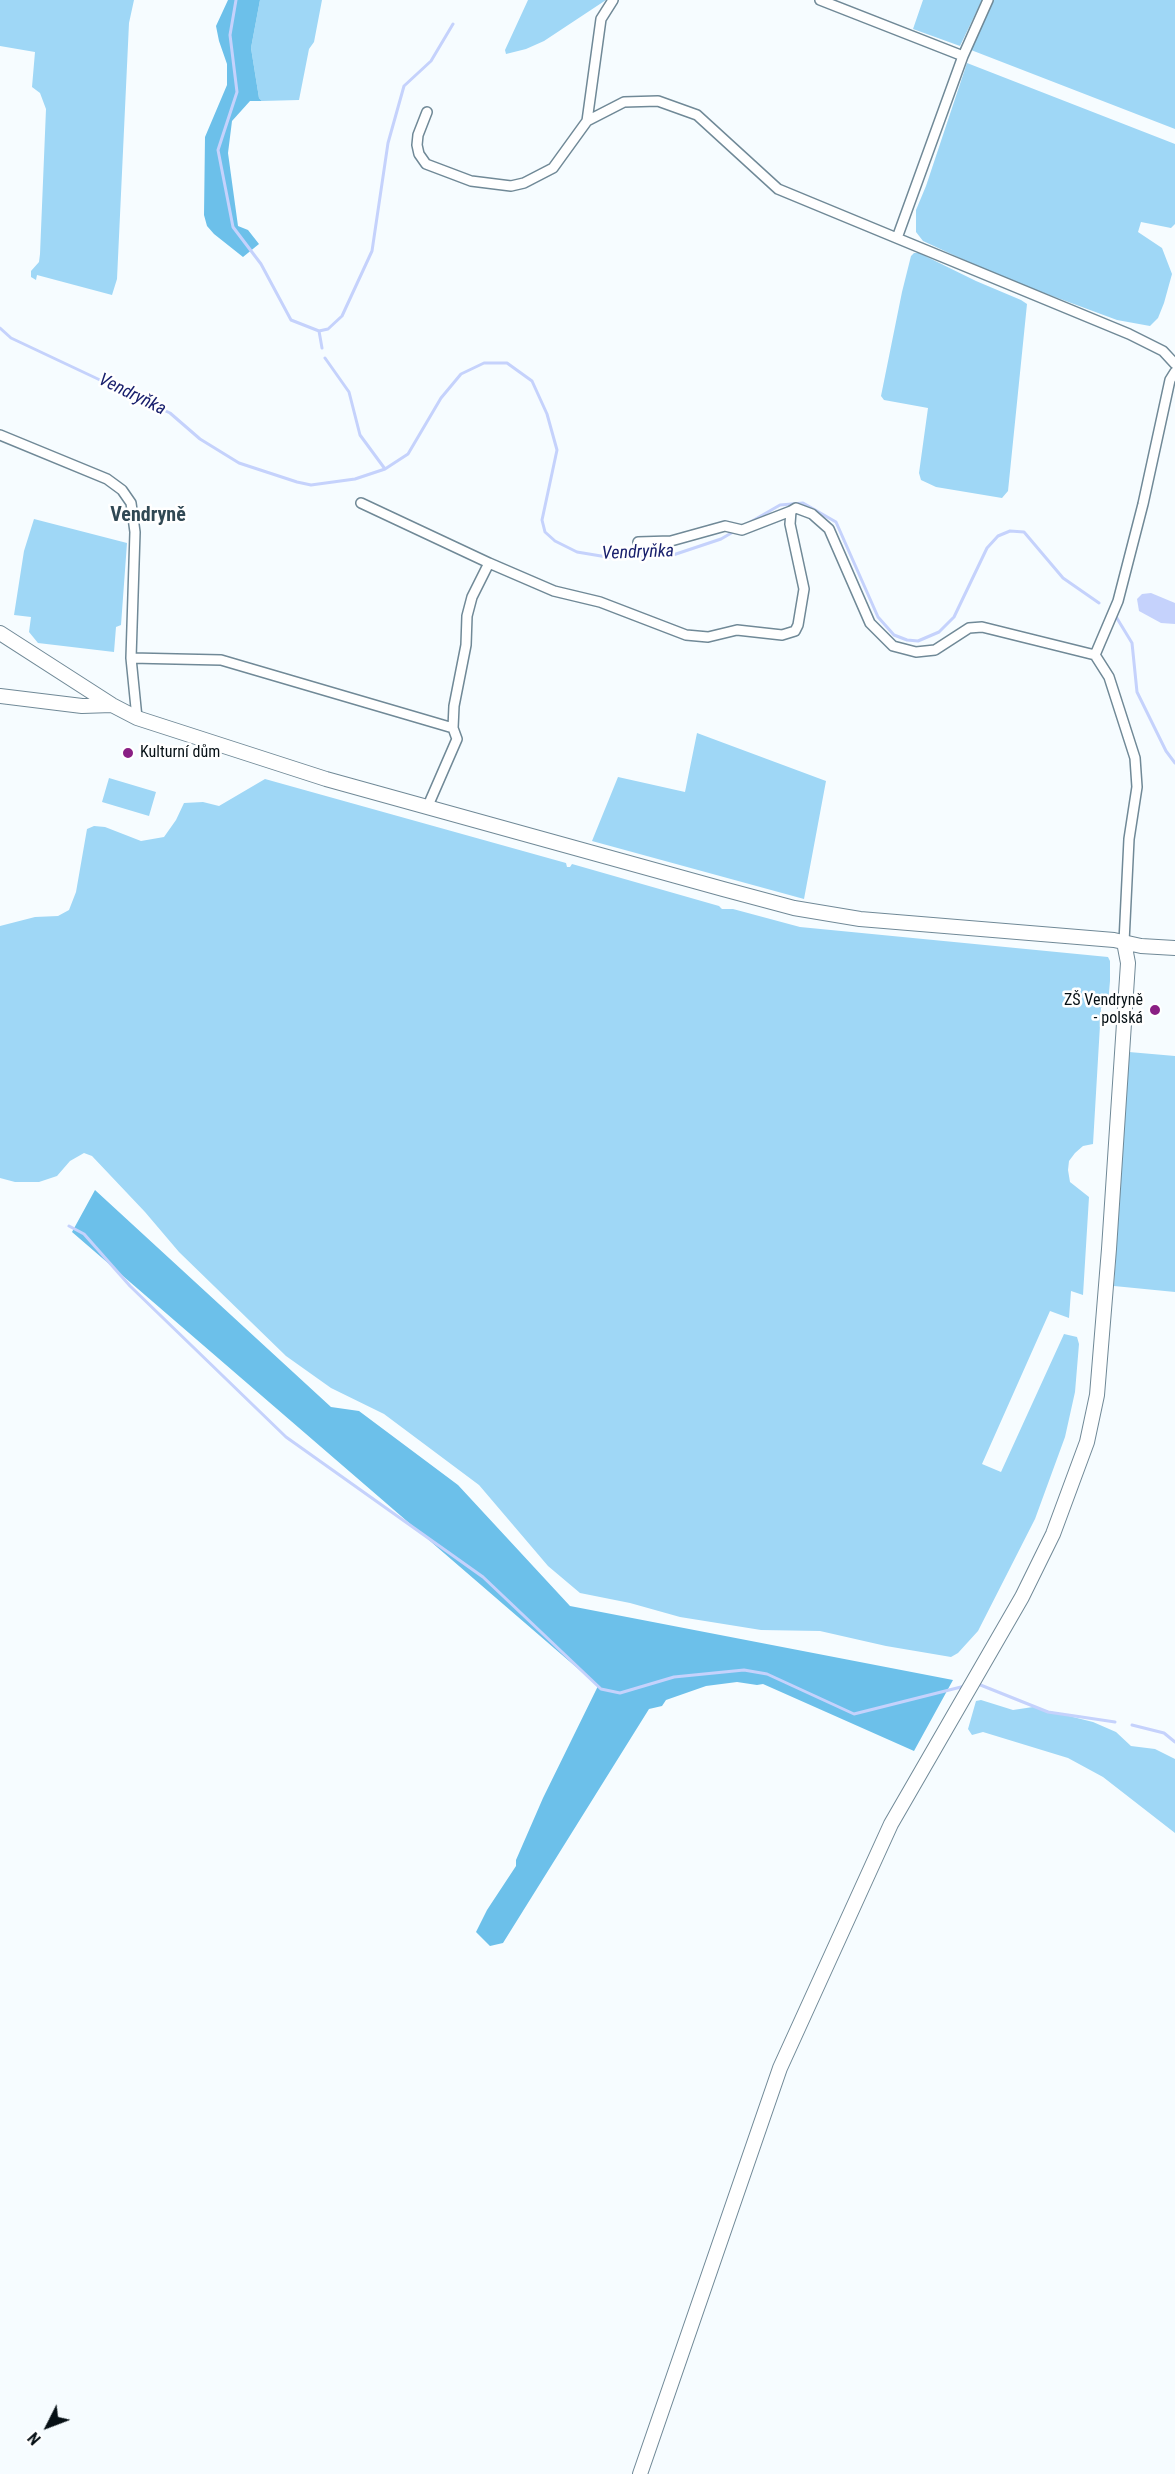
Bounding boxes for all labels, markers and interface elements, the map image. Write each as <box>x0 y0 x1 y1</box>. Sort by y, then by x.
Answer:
water label: Vendryňka <box>95 369 169 421</box>
district label: Vendryně <box>110 504 186 528</box>
water label: Vendryňka <box>602 541 674 565</box>
place label: Kulturní dům <box>140 743 220 763</box>
marker: Kulturní dům <box>121 746 135 760</box>
place label: ZŠ Vendryně - polská <box>1064 991 1143 1029</box>
marker: ZŠ Vendryně - polská <box>1148 1003 1162 1017</box>
north arrow <box>18 2396 78 2456</box>
text: N <box>24 2428 45 2448</box>

